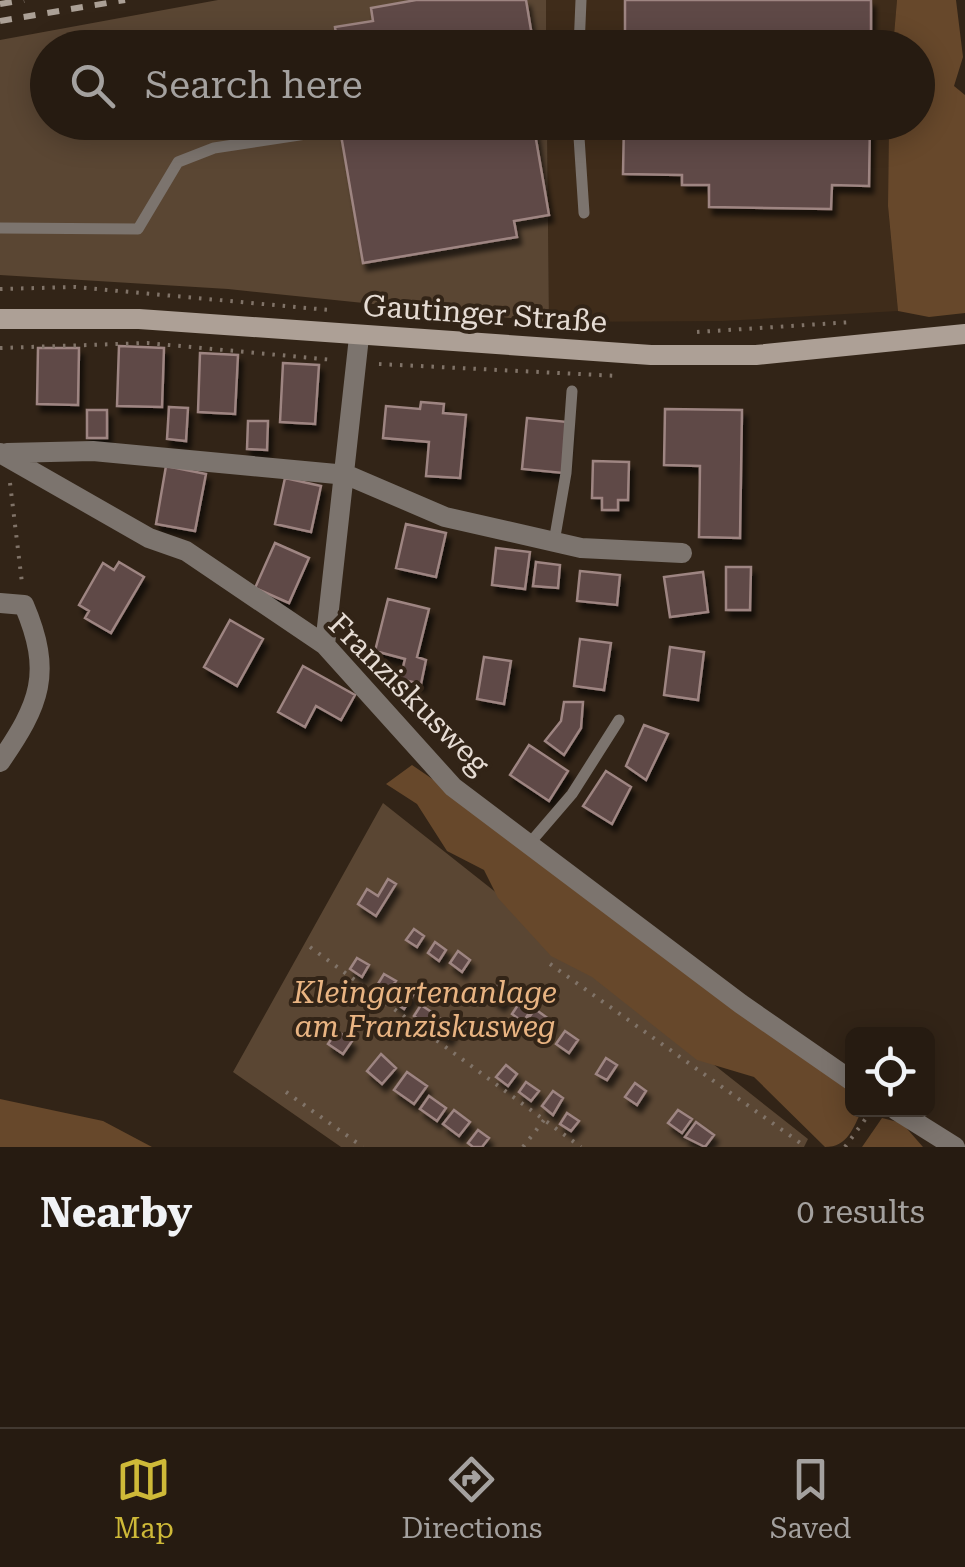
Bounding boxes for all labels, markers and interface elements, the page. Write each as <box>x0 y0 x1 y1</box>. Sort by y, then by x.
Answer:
search box <box>30 30 935 140</box>
icon: search <box>65 58 120 113</box>
text: Search here <box>145 63 363 107</box>
street label: Gautinger Straße <box>362 288 608 339</box>
street label: Franziskusweg <box>322 606 497 781</box>
park label: Kleingartenanlage am Franziskusweg <box>292 975 557 1044</box>
map controls <box>845 1027 935 1117</box>
button: locate <box>845 1027 935 1117</box>
text: Nearby <box>40 1188 192 1237</box>
text: 0 results <box>797 1193 925 1231</box>
tab: Map <box>114 1452 174 1545</box>
tab: Directions <box>401 1452 542 1545</box>
tab: Saved <box>770 1452 851 1545</box>

